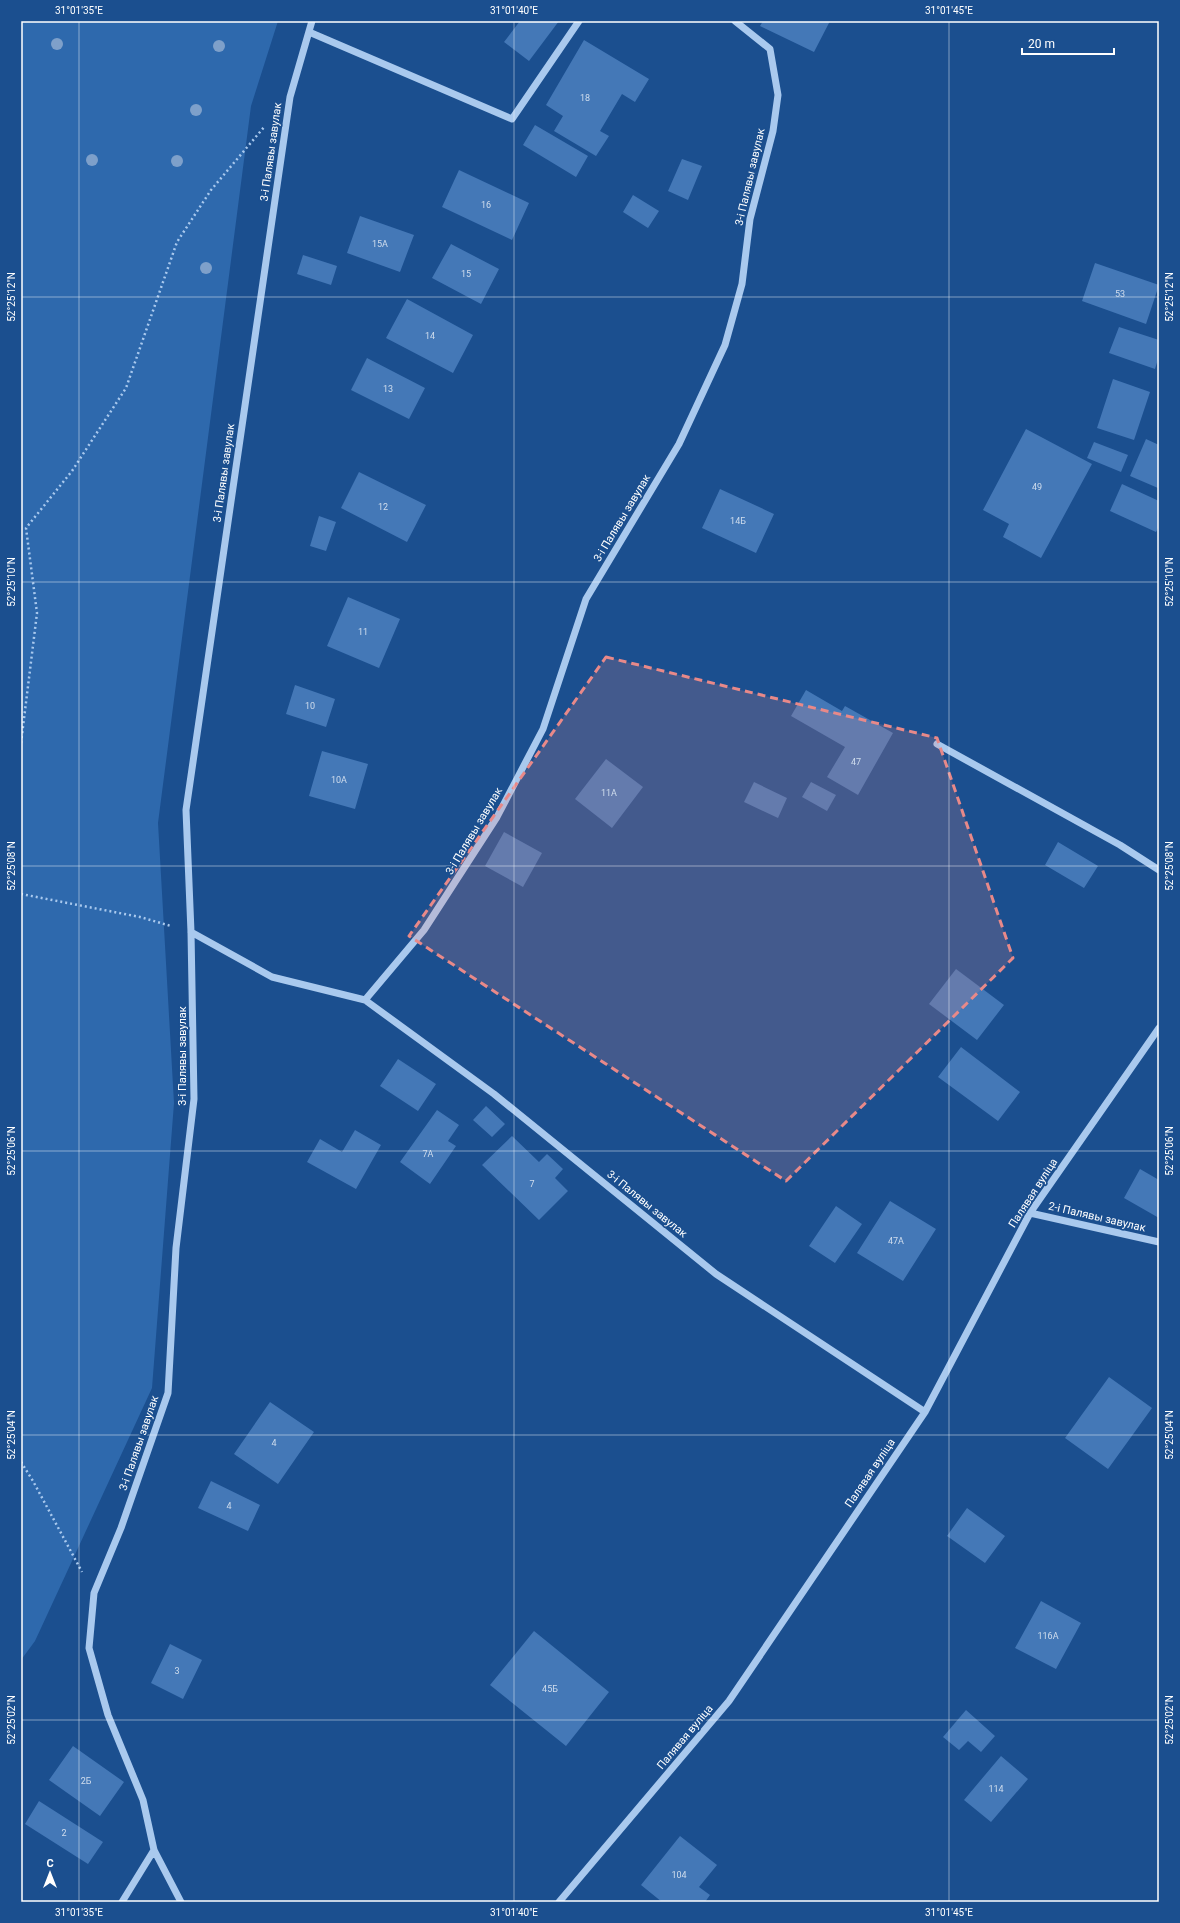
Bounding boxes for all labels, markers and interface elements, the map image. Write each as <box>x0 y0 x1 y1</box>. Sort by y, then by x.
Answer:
text: 31°01'35"E <box>55 5 103 16</box>
text: 31°01'40"E <box>490 5 538 16</box>
text: 31°01'45"E <box>925 5 973 16</box>
scale bar <box>1022 30 1114 56</box>
text: 20 m <box>1028 37 1055 51</box>
house number: 18 <box>580 93 590 103</box>
street label: 3-і Палявы завулак <box>258 102 284 202</box>
street label: 3-і Палявы завулак <box>732 127 768 227</box>
house number: 16 <box>481 200 491 210</box>
house number: 15А <box>372 239 388 249</box>
house number: 15 <box>461 269 471 279</box>
text: 52°25'12"N <box>6 272 17 322</box>
text: 52°25'12"N <box>1164 272 1175 322</box>
house number: 53 <box>1115 289 1125 299</box>
house number: 14 <box>425 331 435 341</box>
house number: 13 <box>383 384 393 394</box>
street label: 3-і Палявы завулак <box>211 423 237 523</box>
street label: 3-і Палявы завулак <box>591 472 653 564</box>
house number: 49 <box>1032 482 1042 492</box>
house number: 12 <box>378 502 388 512</box>
house number: 14Б <box>730 516 746 526</box>
text: 52°25'10"N <box>6 557 17 607</box>
text: 52°25'10"N <box>1164 557 1175 607</box>
house number: 11 <box>358 627 368 637</box>
house number: 10 <box>305 701 315 711</box>
house number: 47 <box>851 757 861 767</box>
house number: 10А <box>331 775 347 785</box>
street label: 3-і Палявы завулак <box>443 785 505 877</box>
house number: 11А <box>601 788 617 798</box>
text: 52°25'08"N <box>6 841 17 891</box>
text: 52°25'08"N <box>1164 841 1175 891</box>
street label: 3-і Палявы завулак <box>176 1006 189 1106</box>
text: 52°25'06"N <box>6 1126 17 1176</box>
text: 52°25'06"N <box>1164 1126 1175 1176</box>
house number: 7А <box>423 1149 434 1159</box>
street label: Палявая вуліца <box>1006 1156 1060 1230</box>
street label: 3-і Палявы завулак <box>604 1168 690 1240</box>
house number: 7 <box>529 1179 535 1189</box>
street label: 2-і Палявы завулак <box>1047 1199 1147 1235</box>
house number: 47А <box>888 1236 904 1246</box>
street label: 3-і Палявы завулак <box>117 1394 161 1492</box>
text: 52°25'04"N <box>6 1410 17 1460</box>
text: 52°25'04"N <box>1164 1410 1175 1460</box>
street label: Палявая вуліца <box>842 1436 898 1510</box>
house number: 4 <box>271 1438 277 1448</box>
house number: 4 <box>226 1501 232 1511</box>
house number: 116А <box>1037 1631 1059 1641</box>
house number: 3 <box>174 1666 180 1676</box>
house number: 45Б <box>542 1684 558 1694</box>
text: 52°25'02"N <box>6 1695 17 1745</box>
text: 52°25'02"N <box>1164 1695 1175 1745</box>
street label: Палявая вуліца <box>654 1702 716 1772</box>
house number: 2Б <box>81 1776 92 1786</box>
house number: 114 <box>988 1784 1004 1794</box>
house number: 2 <box>61 1828 67 1838</box>
north arrow <box>30 1853 70 1893</box>
text: С <box>46 1857 54 1870</box>
house number: 104 <box>671 1870 687 1880</box>
text: 31°01'35"E <box>55 1907 103 1918</box>
text: 31°01'40"E <box>490 1907 538 1918</box>
text: 31°01'45"E <box>925 1907 973 1918</box>

